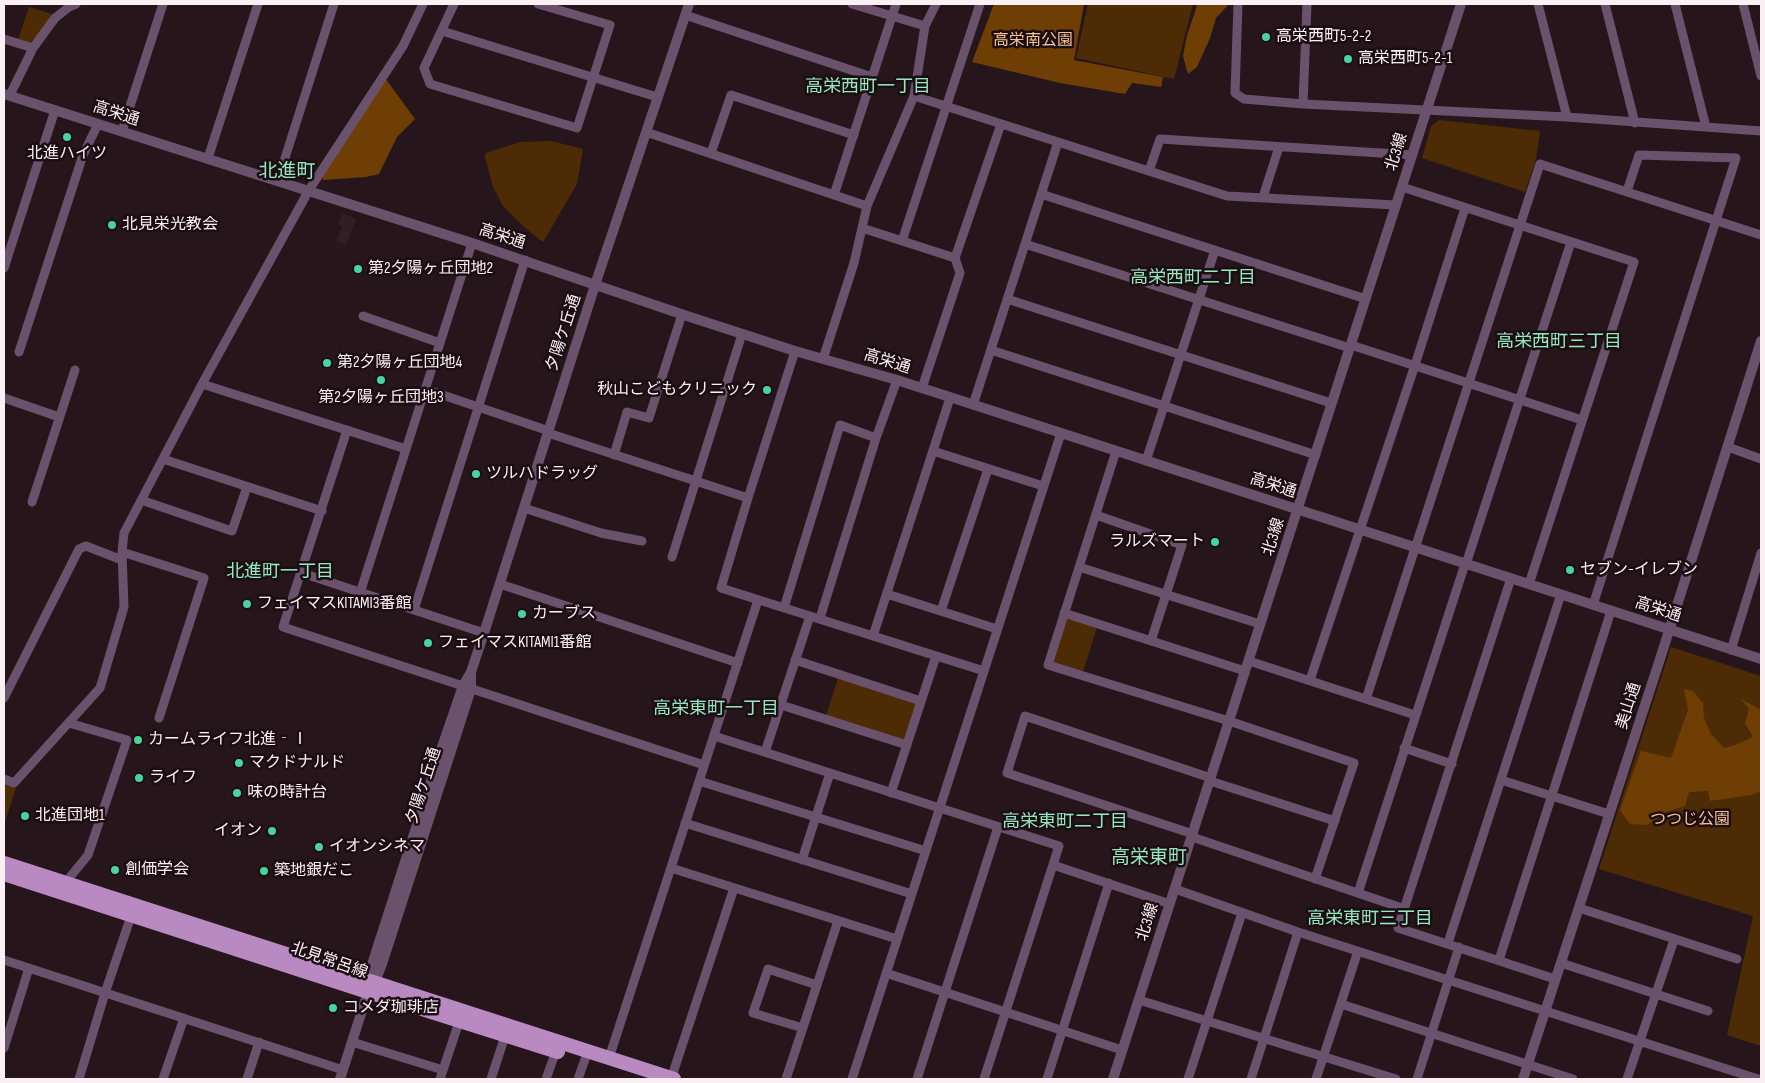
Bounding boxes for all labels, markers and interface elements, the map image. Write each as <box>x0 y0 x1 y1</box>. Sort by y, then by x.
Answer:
place label: 高栄西町5-2-2 <box>1276 27 1371 47</box>
park label: 高栄南公園 <box>993 31 1073 51</box>
marker: 高栄西町5-2-2 <box>1260 31 1272 43</box>
place label: 高栄西町5-2-1 <box>1358 49 1452 69</box>
marker: 高栄西町5-2-1 <box>1342 53 1354 65</box>
district label: 高栄西町一丁目 <box>805 76 931 98</box>
street label: 高栄通 <box>90 97 142 131</box>
marker: 北進ハイツ <box>61 131 73 143</box>
street label: 北3線 <box>1382 131 1412 173</box>
place label: 北進ハイツ <box>27 144 107 164</box>
district label: 北進町 <box>259 161 315 183</box>
place label: 北見栄光教会 <box>122 215 218 235</box>
marker: 北見栄光教会 <box>106 219 118 231</box>
street label: 高栄通 <box>476 220 528 254</box>
place label: 第2夕陽ヶ丘団地2 <box>368 259 493 279</box>
marker: 第2夕陽ヶ丘団地2 <box>352 263 364 275</box>
district label: 高栄西町二丁目 <box>1130 267 1256 289</box>
street label: 夕陽ケ丘通 <box>543 292 585 374</box>
district label: 高栄西町三丁目 <box>1496 331 1622 353</box>
street label: 高栄通 <box>861 346 913 378</box>
place label: 第2夕陽ヶ丘団地4 <box>337 353 462 373</box>
marker: 第2夕陽ヶ丘団地4 <box>321 357 333 369</box>
marker: 第2夕陽ヶ丘団地3 <box>375 374 387 386</box>
place label: 秋山こどもクリニック <box>597 380 757 400</box>
marker: 秋山こどもクリニック <box>761 384 773 396</box>
place label: 第2夕陽ヶ丘団地3 <box>318 388 444 408</box>
place label: ツルハドラッグ <box>486 464 598 484</box>
marker: ツルハドラッグ <box>470 468 482 480</box>
street label: 高栄通 <box>1247 469 1299 503</box>
street label: 北3線 <box>1259 516 1289 558</box>
place label: ラルズマート <box>1109 532 1205 552</box>
marker: ラルズマート <box>1209 536 1221 548</box>
place label: セブン-イレブン <box>1580 560 1698 580</box>
district label: 北進町一丁目 <box>226 561 334 583</box>
marker: セブン-イレブン <box>1564 564 1576 576</box>
street label: 高栄通 <box>1632 593 1684 627</box>
place label: フェイマスKITAMI3番館 <box>257 594 412 614</box>
marker: フェイマスKITAMI3番館 <box>241 598 253 610</box>
place label: カーブス <box>532 604 596 624</box>
marker: カーブス <box>516 608 528 620</box>
place label: フェイマスKITAMI1番館 <box>438 633 591 653</box>
marker: フェイマスKITAMI1番館 <box>422 637 434 649</box>
street label: 美山通 <box>1612 680 1646 732</box>
district label: 高栄東町一丁目 <box>653 698 779 720</box>
place label: カームライフ北進‐Ⅰ <box>148 730 308 750</box>
marker: カームライフ北進‐Ⅰ <box>132 734 144 746</box>
street label: 夕陽ケ丘通 <box>403 745 445 827</box>
place label: マクドナルド <box>249 753 345 773</box>
marker: マクドナルド <box>233 757 245 769</box>
place label: ライフ <box>149 768 197 788</box>
marker: ライフ <box>133 772 145 784</box>
place label: 味の時計台 <box>247 783 327 803</box>
marker: 味の時計台 <box>231 787 243 799</box>
place label: 北進団地1 <box>35 806 105 826</box>
marker: 北進団地1 <box>19 810 31 822</box>
park label: つつじ公園 <box>1650 810 1730 830</box>
district label: 高栄東町二丁目 <box>1002 811 1128 833</box>
place label: イオン <box>214 821 262 841</box>
marker: イオン <box>266 825 278 837</box>
place label: イオンシネマ <box>329 837 425 857</box>
marker: イオンシネマ <box>313 841 325 853</box>
district label: 高栄東町 <box>1111 847 1187 869</box>
place label: 創価学会 <box>125 860 189 880</box>
place label: 築地銀だこ <box>274 861 354 881</box>
marker: 創価学会 <box>109 864 121 876</box>
marker: 築地銀だこ <box>258 865 270 877</box>
street label: 北3線 <box>1133 901 1163 943</box>
district label: 高栄東町三丁目 <box>1307 908 1433 930</box>
street label: 北見常呂線 <box>288 939 370 983</box>
place label: コメダ珈琲店 <box>343 998 439 1018</box>
marker: コメダ珈琲店 <box>327 1002 339 1014</box>

